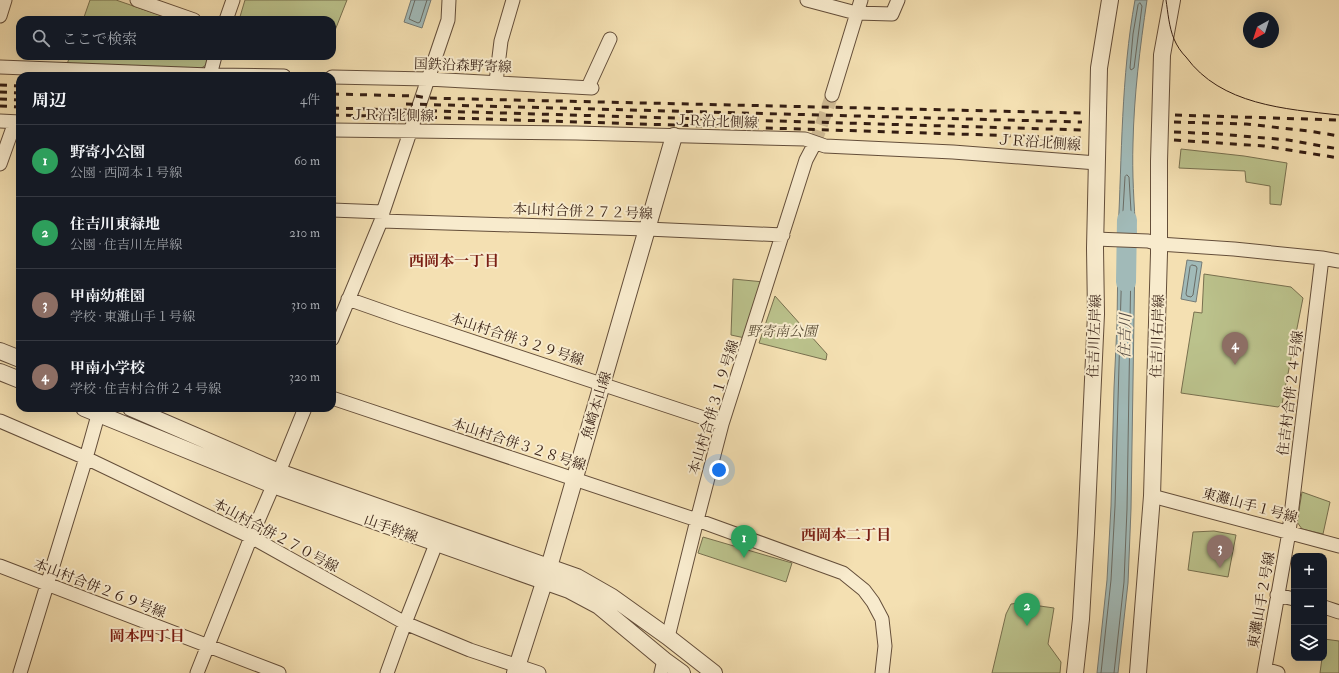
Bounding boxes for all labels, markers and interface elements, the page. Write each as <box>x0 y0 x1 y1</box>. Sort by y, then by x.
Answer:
north arrow <box>1243 12 1279 48</box>
search box <box>16 16 336 60</box>
icon: search <box>30 27 52 49</box>
text: ここで検索 <box>62 30 137 49</box>
street label: 国鉄沿森野寄線 <box>414 55 512 76</box>
text: 周辺 <box>32 90 66 111</box>
text: 4件 <box>300 92 320 108</box>
street label: ＪＲ沿北側線 <box>350 106 434 125</box>
street label: ＪＲ沿北側線 <box>674 112 758 131</box>
street label: ＪＲ沿北側線 <box>996 131 1081 154</box>
text: 野寄小公園 <box>70 143 145 162</box>
text: 1 <box>43 153 47 169</box>
text: 60 m <box>294 153 320 169</box>
text: 公園 · 西岡本１号線 <box>70 165 182 181</box>
street label: 本山村合併２７２号線 <box>513 201 653 222</box>
text: 住吉川東緑地 <box>70 215 160 234</box>
text: 2 <box>42 225 48 241</box>
text: 210 m <box>289 225 320 241</box>
text: 公園 · 住吉川左岸線 <box>70 237 182 253</box>
district label: 西岡本一丁目 <box>409 252 499 271</box>
text: 甲南幼稚園 <box>70 287 145 306</box>
street label: 住吉川左岸線 <box>1085 294 1104 378</box>
street label: 住吉川右岸線 <box>1148 294 1167 378</box>
text: 3 <box>43 297 48 313</box>
text: 310 m <box>291 297 320 313</box>
text: 学校 · 東灘山手１号線 <box>70 309 195 325</box>
street label: 本山村合併３２９号線 <box>448 310 586 369</box>
water label: 住吉川 <box>1116 311 1135 359</box>
park label: 野寄南公園 <box>747 323 819 340</box>
street label: 住吉村合併２４号線 <box>1274 329 1307 457</box>
pin: 4 <box>1222 332 1248 365</box>
street label: 本山村合併３１９号線 <box>685 338 742 477</box>
text: 甲南小学校 <box>70 359 145 378</box>
text: 4 <box>41 369 49 385</box>
text: 320 m <box>289 369 320 385</box>
street label: 魚崎本山線 <box>578 369 615 441</box>
text: 学校 · 住吉村合併２４号線 <box>70 381 221 397</box>
street label: 本山村合併３２８号線 <box>450 415 588 474</box>
your location <box>709 460 729 480</box>
street label: 東灘山手１号線 <box>1200 485 1299 526</box>
street label: 本山村合併２７０号線 <box>210 495 342 576</box>
street label: 山手幹線 <box>362 511 420 546</box>
pin: 1 <box>731 525 757 558</box>
district label: 西岡本二丁目 <box>801 526 891 545</box>
pin: 3 <box>1207 535 1233 568</box>
street label: 東灘山手２号線 <box>1245 550 1278 650</box>
map controls <box>1291 553 1327 661</box>
button: + <box>1291 553 1327 589</box>
street label: 本山村合併２６９号線 <box>31 555 168 621</box>
button: − <box>1291 589 1327 625</box>
pin: 2 <box>1014 593 1040 626</box>
button: layers <box>1291 625 1327 661</box>
district label: 岡本四丁目 <box>109 627 185 646</box>

